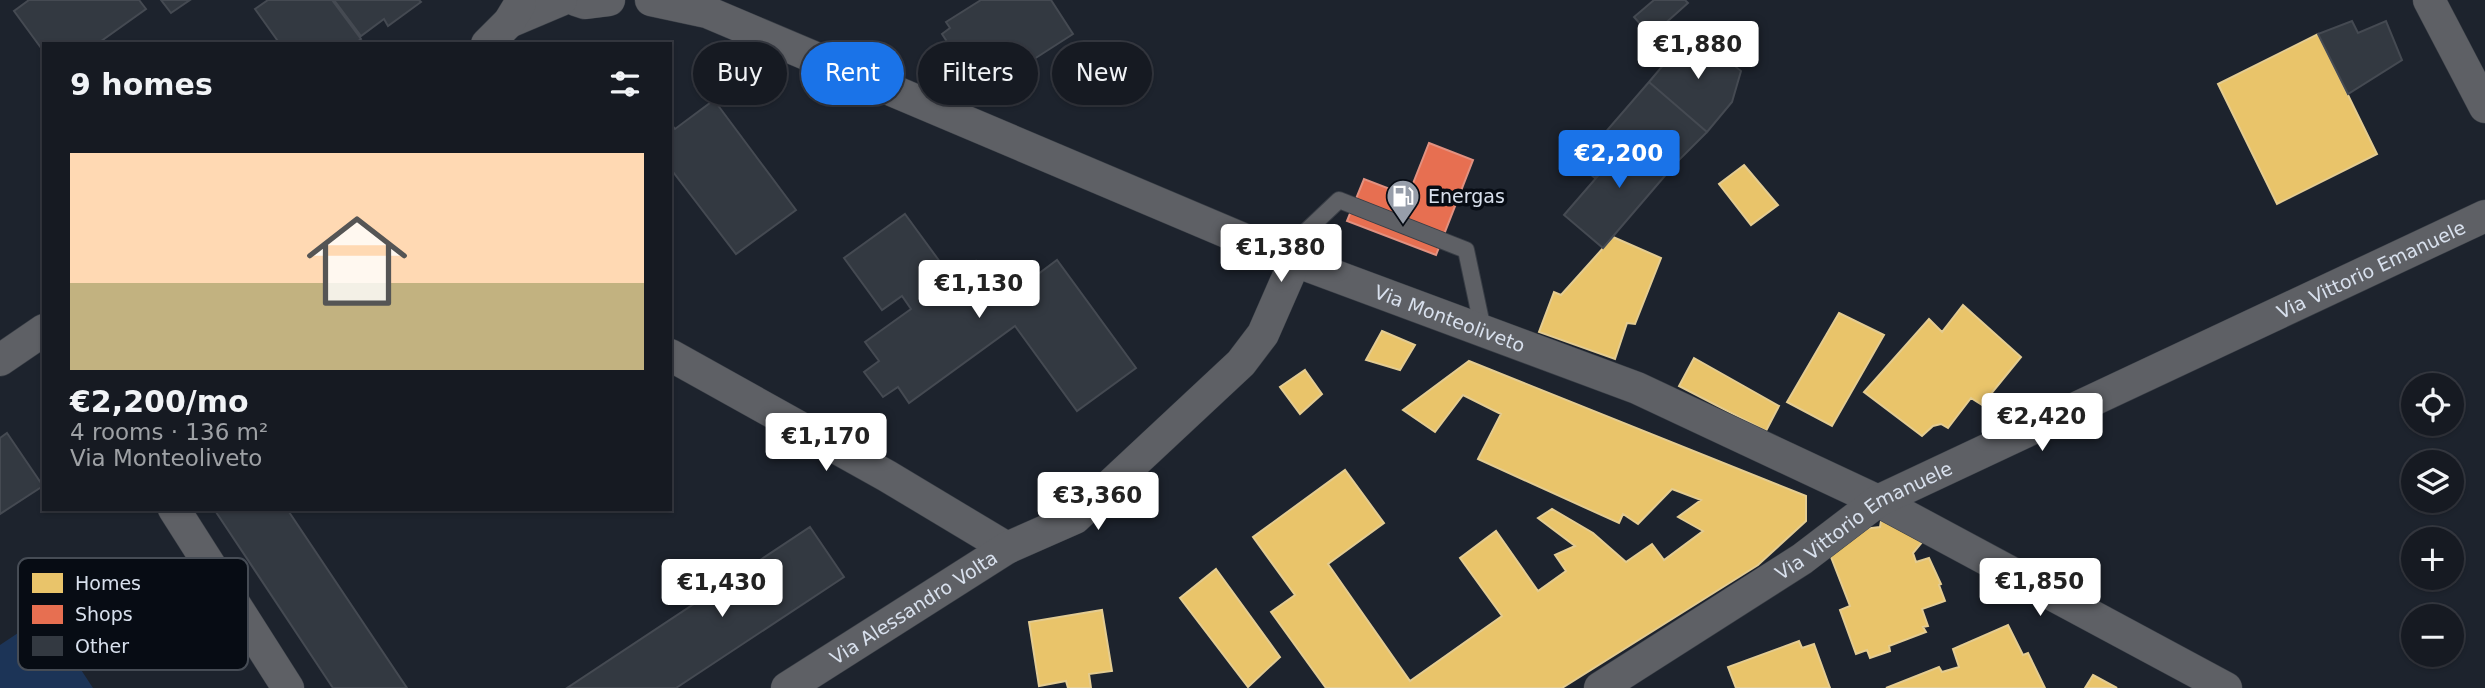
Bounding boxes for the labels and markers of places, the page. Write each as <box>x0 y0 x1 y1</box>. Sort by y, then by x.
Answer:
pin: €1,880 <box>1641 22 1755 81</box>
pin: €2,200 <box>1562 130 1676 190</box>
fuel station icon: Energas <box>1384 177 1422 226</box>
place label: Energas <box>1428 185 1505 207</box>
pin: €1,380 <box>1224 224 1338 284</box>
pin: €1,130 <box>922 260 1036 320</box>
pin: €2,420 <box>1985 393 2099 453</box>
pin: €1,170 <box>769 414 883 473</box>
pin: €3,360 <box>1041 472 1155 532</box>
pin: €1,850 <box>1983 558 2097 618</box>
pin: €1,430 <box>665 560 779 619</box>

